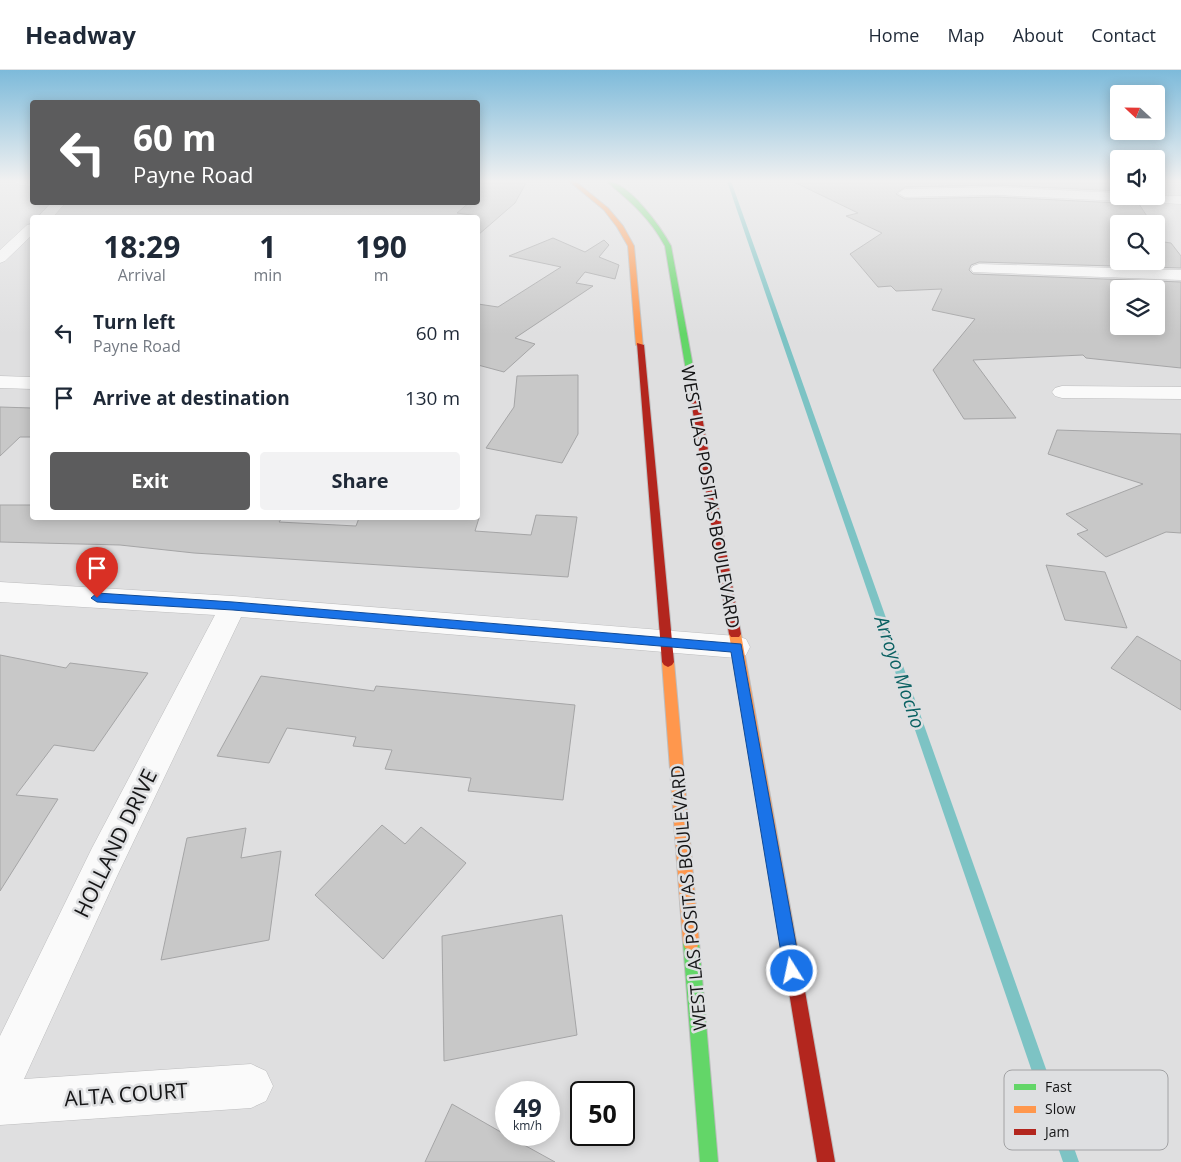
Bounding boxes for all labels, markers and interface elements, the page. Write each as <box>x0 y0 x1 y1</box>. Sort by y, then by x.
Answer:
text: Headway <box>25 18 136 51</box>
text: Home <box>869 23 919 47</box>
text: Map <box>947 23 985 47</box>
text: About <box>1013 23 1063 47</box>
text: Contact <box>1091 23 1156 47</box>
north arrow <box>1110 85 1165 140</box>
map controls <box>1110 85 1165 335</box>
text: 60 m <box>133 114 216 161</box>
icon: left <box>50 120 115 185</box>
button: sound <box>1110 150 1165 205</box>
text: Payne Road <box>133 159 254 189</box>
button: search <box>1110 215 1165 270</box>
text: 18:29 <box>103 226 180 267</box>
text: 1 <box>259 226 276 267</box>
text: 190 <box>355 226 407 267</box>
text: Arrival <box>118 264 166 286</box>
text: min <box>254 264 282 286</box>
text: m <box>374 264 389 286</box>
button: layers <box>1110 280 1165 335</box>
text: Turn left <box>93 309 175 335</box>
icon: left <box>50 319 78 347</box>
text: 60 m <box>416 320 460 346</box>
text: Payne Road <box>93 335 181 357</box>
street label: WEST LAS POSITAS BOULEVARD <box>676 364 746 630</box>
icon: arrive <box>50 384 78 412</box>
text: Arrive at destination <box>93 385 290 411</box>
text: 130 m <box>405 385 460 411</box>
button: Exit <box>50 452 250 510</box>
button: Share <box>260 452 460 510</box>
pin <box>76 547 118 598</box>
icon: arrive <box>83 554 111 582</box>
water label: Arroyo Mocho <box>868 610 931 732</box>
street label: HOLLAND DRIVE <box>67 764 163 922</box>
street label: WEST LAS POSITAS BOULEVARD <box>664 764 712 1032</box>
position arrow <box>765 944 817 996</box>
legend <box>1004 1070 1168 1150</box>
street label: ALTA COURT <box>63 1076 189 1112</box>
text: Fast <box>1045 1077 1072 1096</box>
speed limit sign: 50 <box>570 1081 635 1146</box>
text: 49 <box>513 1090 542 1124</box>
text: Slow <box>1045 1099 1076 1118</box>
text: km/h <box>513 1117 542 1134</box>
text: Jam <box>1043 1122 1070 1141</box>

